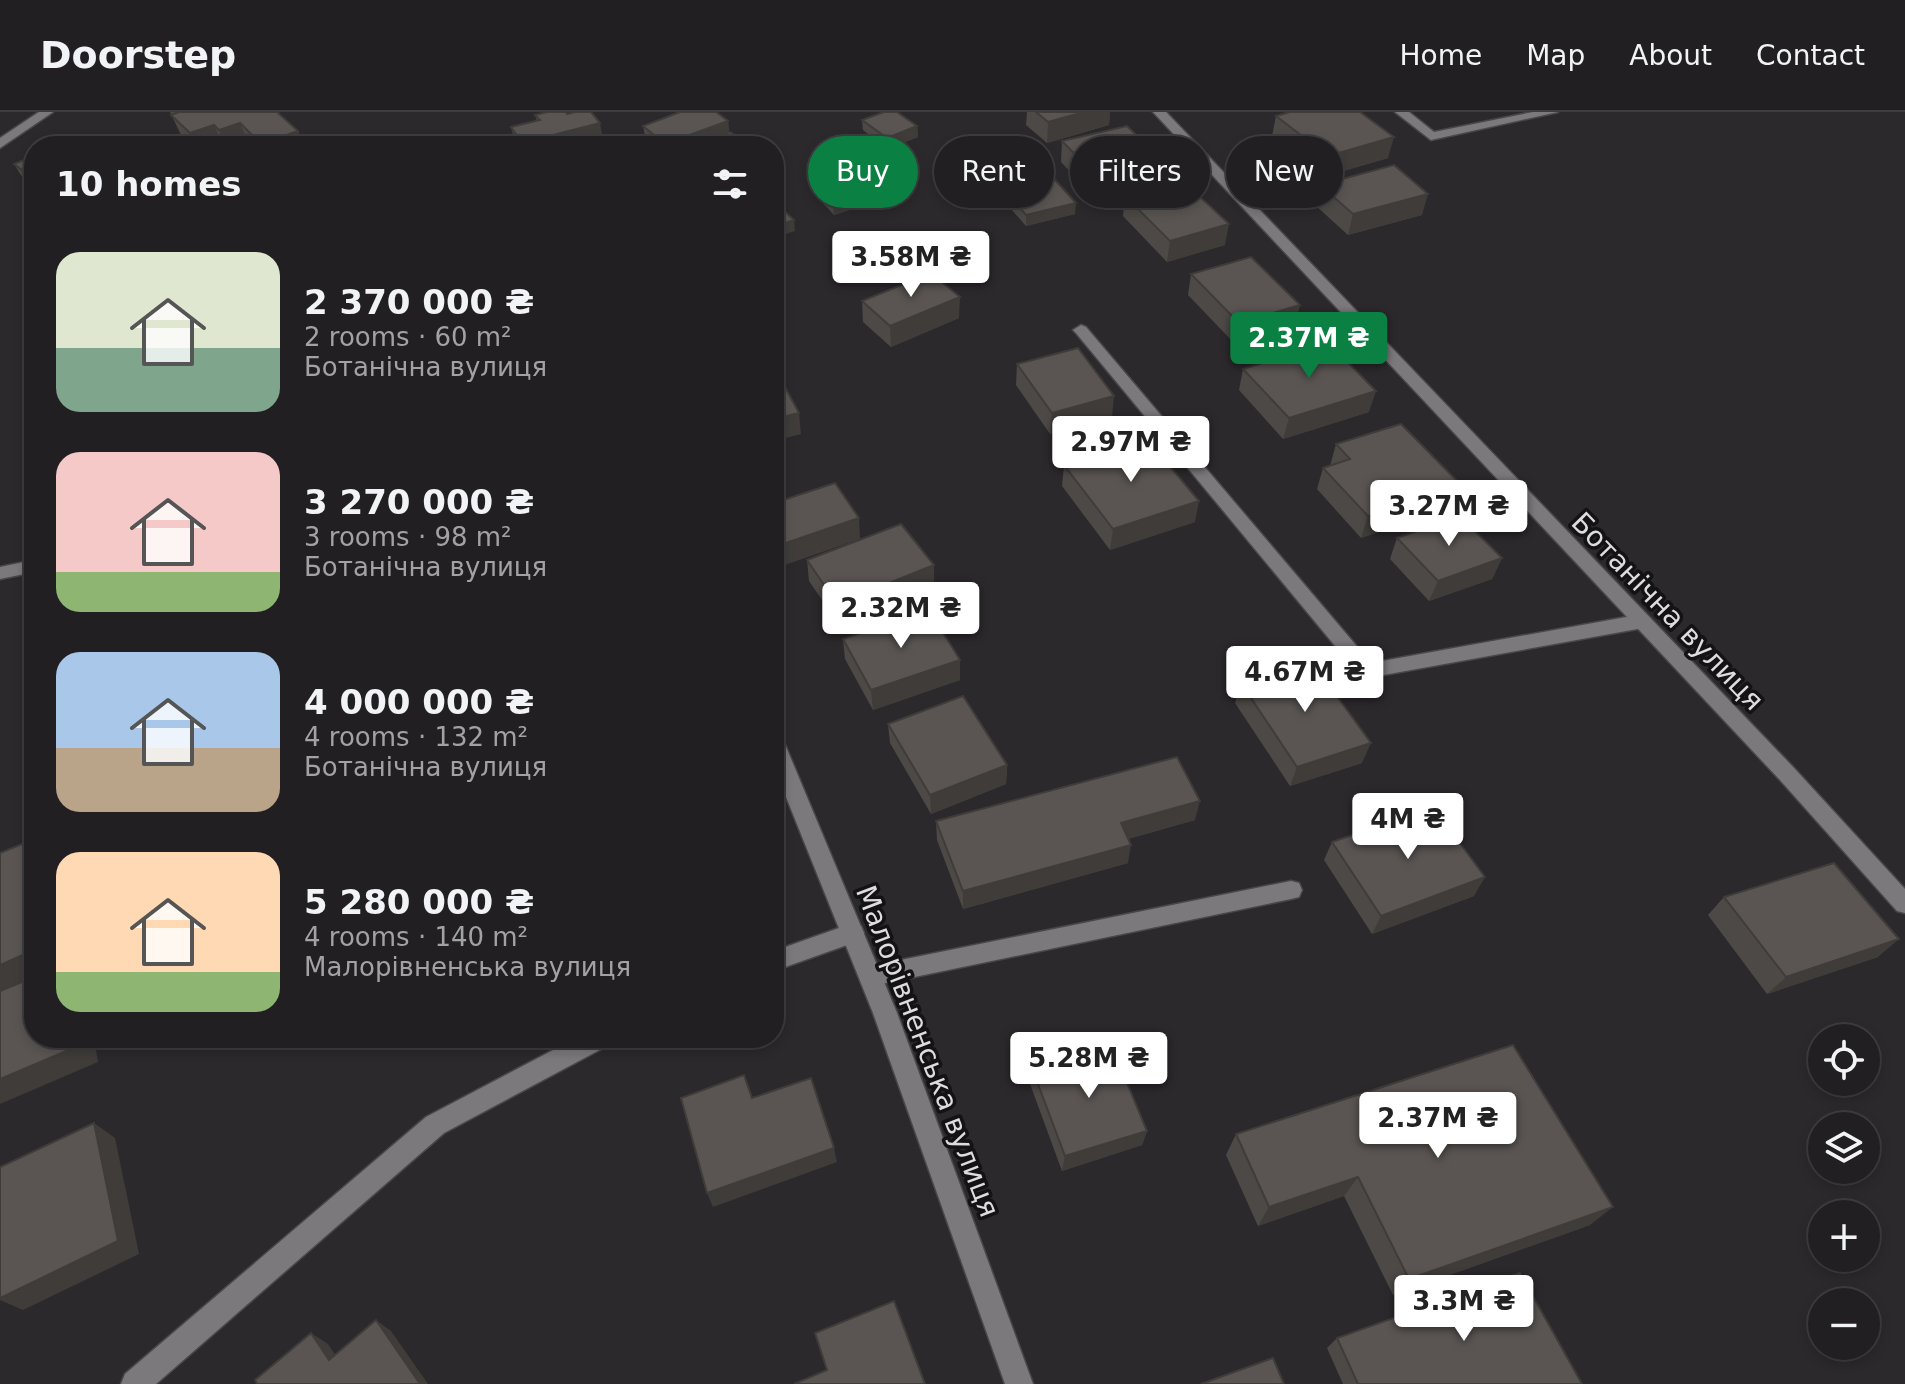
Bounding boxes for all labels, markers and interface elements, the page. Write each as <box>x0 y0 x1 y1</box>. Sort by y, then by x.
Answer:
text: Doorstep <box>40 33 236 77</box>
text: Home <box>1399 39 1482 72</box>
text: Map <box>1526 39 1585 72</box>
text: About <box>1629 39 1712 72</box>
text: Contact <box>1756 39 1865 72</box>
chip: Buy <box>808 136 918 208</box>
chip: Rent <box>934 136 1054 208</box>
chip: Filters <box>1070 136 1210 208</box>
chip: New <box>1226 136 1343 208</box>
icon: filters <box>708 162 752 206</box>
text: 10 homes <box>56 164 241 204</box>
pin: 3.58M ₴ <box>837 231 985 299</box>
text: 3.58M ₴ <box>850 242 972 272</box>
text: 2 370 000 ₴ <box>304 282 534 322</box>
icon: home <box>120 284 216 380</box>
pin: 2.37M ₴ <box>1235 312 1383 380</box>
text: 2 rooms · 60 m² <box>304 322 512 352</box>
text: 2.37M ₴ <box>1248 323 1370 353</box>
text: Ботанічна вулиця <box>304 352 547 382</box>
pin: 2.97M ₴ <box>1057 416 1205 484</box>
text: 2.97M ₴ <box>1070 427 1192 457</box>
pin: 3.27M ₴ <box>1375 480 1523 548</box>
text: 3 270 000 ₴ <box>304 482 534 522</box>
icon: home <box>120 484 216 580</box>
text: 3.27M ₴ <box>1388 491 1510 521</box>
street label: Ботанічна вулиця <box>1565 506 1770 717</box>
text: 3 rooms · 98 m² <box>304 522 512 552</box>
text: Ботанічна вулиця <box>304 552 547 582</box>
pin: 2.32M ₴ <box>827 582 975 650</box>
text: 2.32M ₴ <box>840 593 962 623</box>
pin: 4.67M ₴ <box>1231 646 1379 714</box>
text: 4.67M ₴ <box>1244 657 1366 687</box>
text: 4 000 000 ₴ <box>304 682 534 722</box>
icon: home <box>120 684 216 780</box>
text: 4 rooms · 132 m² <box>304 722 528 752</box>
text: Ботанічна вулиця <box>304 752 547 782</box>
pin: 4M ₴ <box>1361 793 1455 861</box>
text: 4M ₴ <box>1370 804 1446 834</box>
street label: Малорівненська вулиця <box>849 881 1006 1221</box>
text: 5 280 000 ₴ <box>304 882 534 922</box>
icon: home <box>120 884 216 980</box>
text: 4 rooms · 140 m² <box>304 922 528 952</box>
text: Малорівненська вулиця <box>304 952 631 982</box>
map controls <box>1808 1024 1880 1360</box>
button: locate <box>1808 1024 1880 1096</box>
pin: 5.28M ₴ <box>1015 1032 1163 1100</box>
text: 5.28M ₴ <box>1028 1043 1150 1073</box>
pin: 2.37M ₴ <box>1364 1092 1512 1160</box>
text: 2.37M ₴ <box>1377 1103 1499 1133</box>
button: layers <box>1808 1112 1880 1184</box>
button: + <box>1808 1200 1880 1272</box>
pin: 3.3M ₴ <box>1399 1275 1529 1343</box>
text: 3.3M ₴ <box>1412 1286 1516 1316</box>
button: − <box>1808 1288 1880 1360</box>

